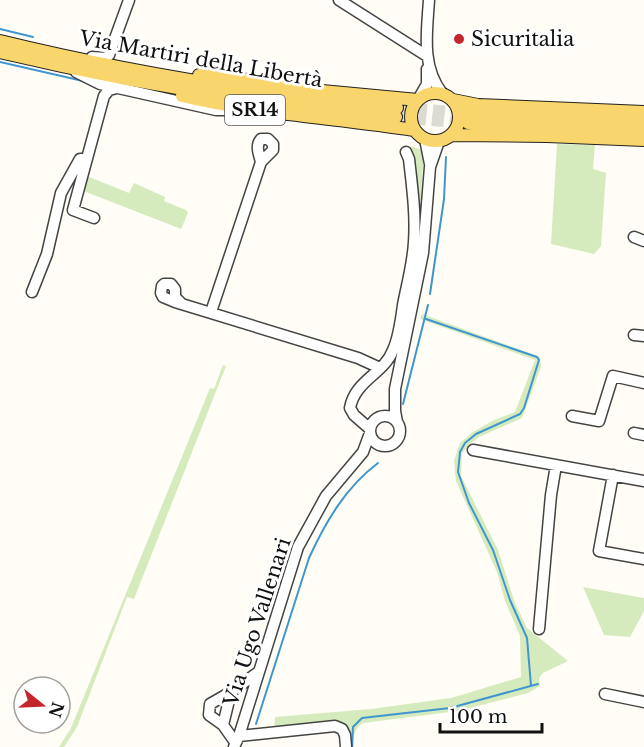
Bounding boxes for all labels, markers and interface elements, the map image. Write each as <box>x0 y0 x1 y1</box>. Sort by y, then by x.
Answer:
street label: Via Martiri della Libertà <box>77 26 325 92</box>
place label: Sicuritalia <box>471 27 575 51</box>
marker: Sicuritalia <box>452 32 466 46</box>
road number: SR14 <box>225 95 285 125</box>
street label: Via Ugo Vallenari <box>218 535 296 710</box>
north arrow <box>12 675 72 735</box>
scale bar <box>440 696 542 734</box>
text: N <box>44 699 68 720</box>
text: 100 m <box>449 706 507 728</box>

